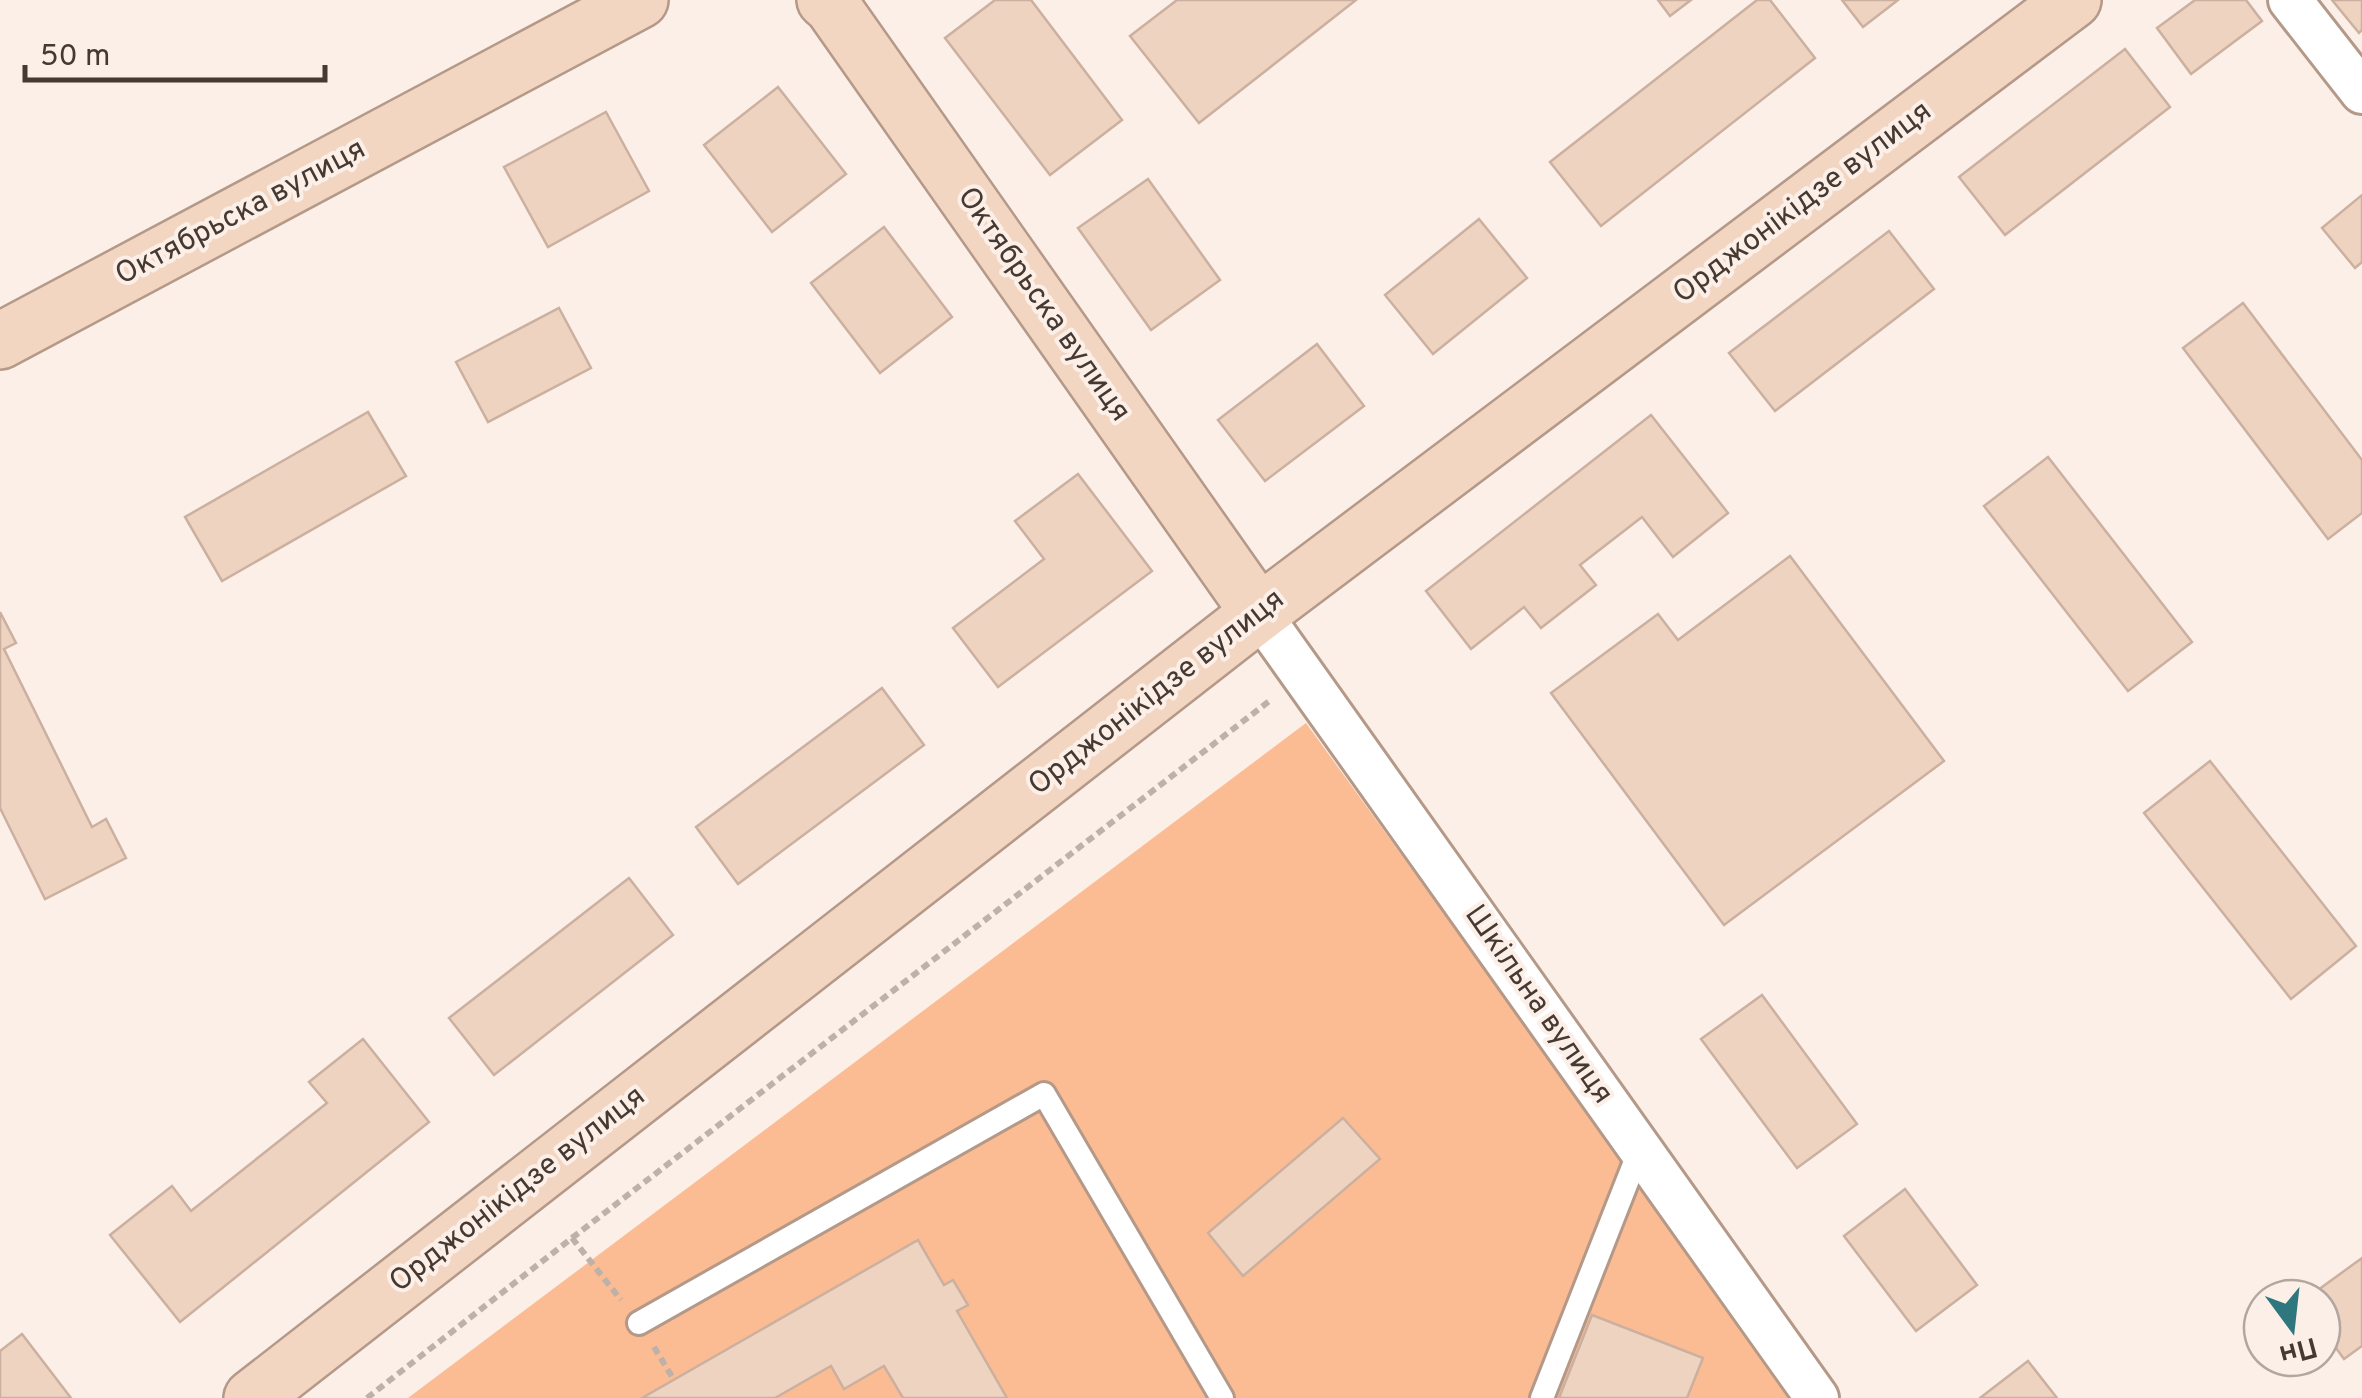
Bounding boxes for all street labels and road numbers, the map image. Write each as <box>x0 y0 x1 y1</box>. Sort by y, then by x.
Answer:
street label: Орджонікідзе вулиця <box>1666 94 1940 312</box>
street label: Октябрьска вулиця <box>110 131 372 295</box>
street label: Октябрьска вулиця <box>948 181 1138 429</box>
street label: Орджонікідзе вулиця <box>1022 582 1292 804</box>
street label: Шкільна вулиця <box>1456 898 1620 1112</box>
street label: Орджонікідзе вулиця <box>383 1079 653 1301</box>

